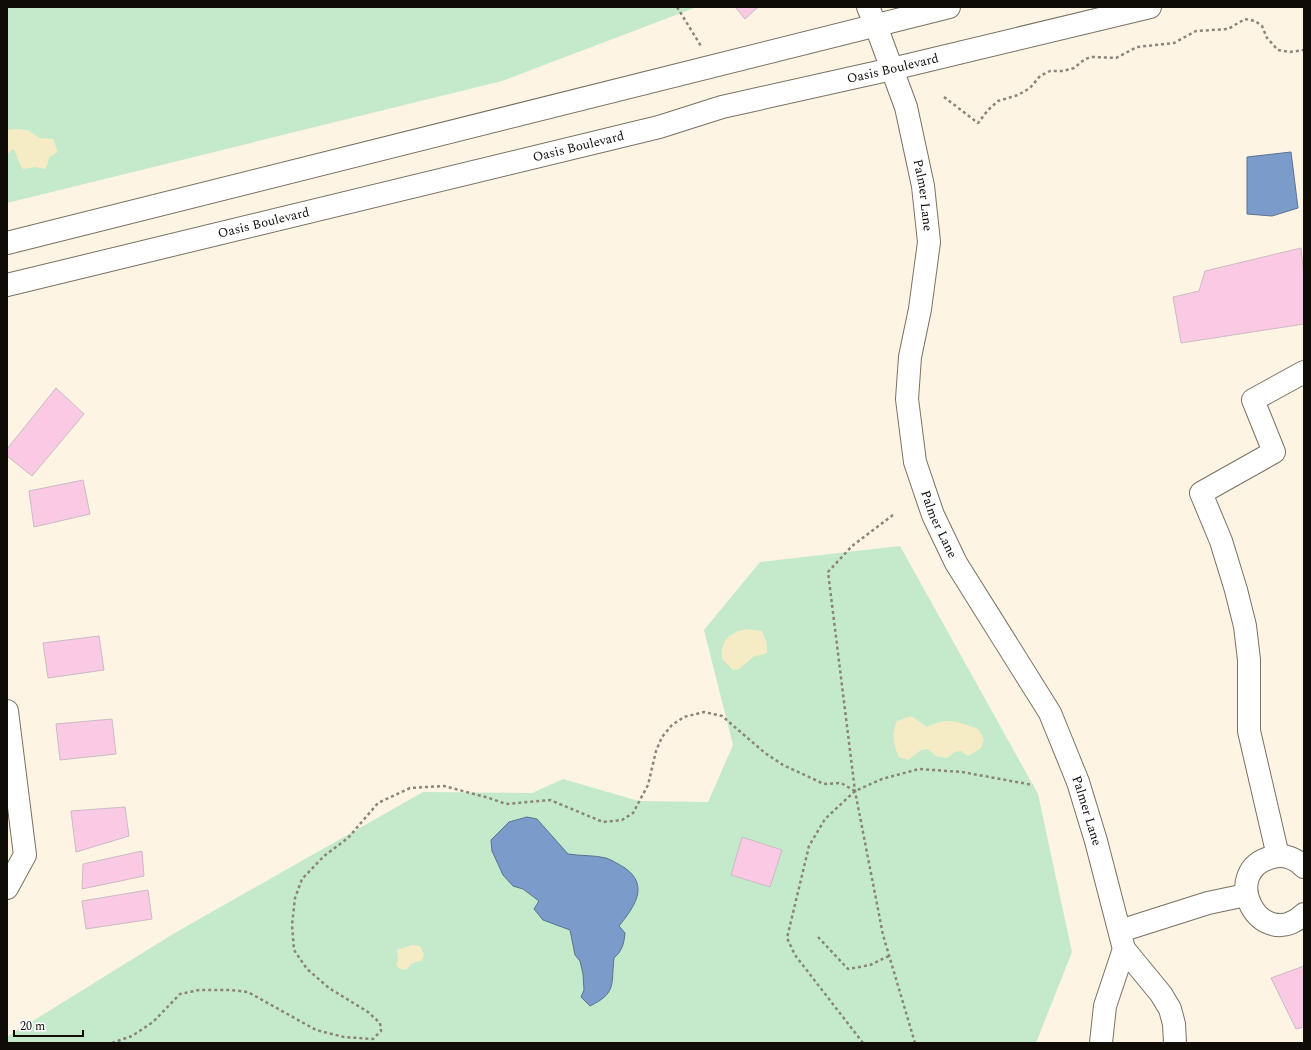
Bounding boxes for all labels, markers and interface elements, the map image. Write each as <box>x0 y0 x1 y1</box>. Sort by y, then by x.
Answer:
street label: Oasis Boulevard <box>845 48 941 89</box>
street label: Oasis Boulevard <box>531 126 626 167</box>
street label: Palmer Lane <box>908 157 938 232</box>
street label: Oasis Boulevard <box>216 202 311 244</box>
street label: Palmer Lane <box>915 488 962 562</box>
street label: Palmer Lane <box>1066 772 1107 848</box>
scale bar <box>14 1012 83 1038</box>
text: 20 m <box>20 1017 45 1036</box>

